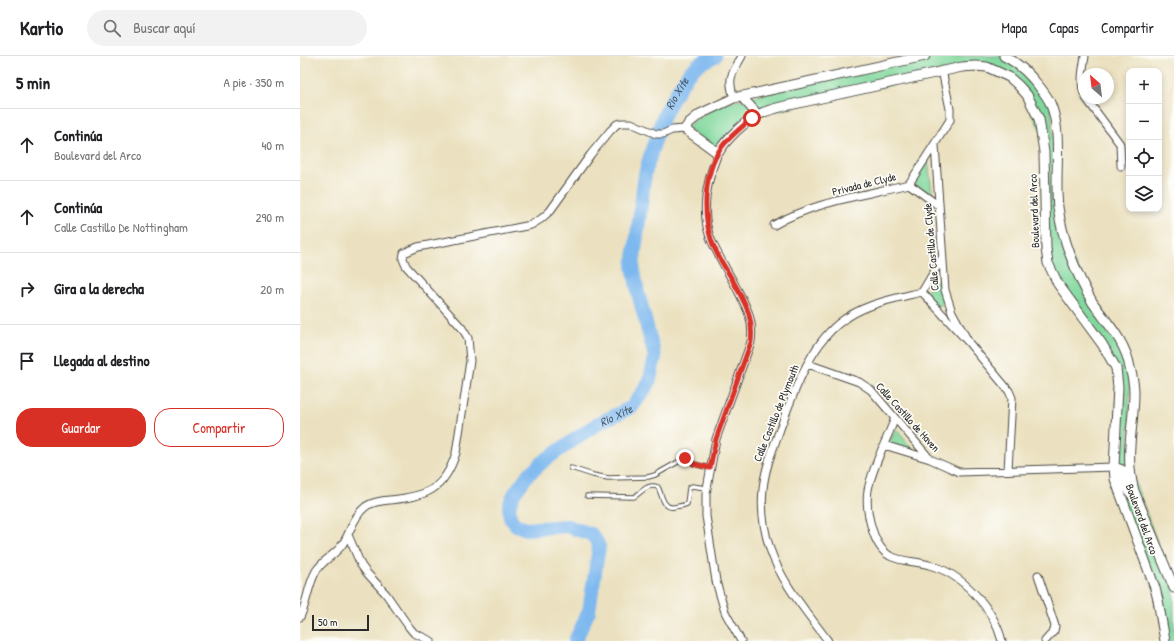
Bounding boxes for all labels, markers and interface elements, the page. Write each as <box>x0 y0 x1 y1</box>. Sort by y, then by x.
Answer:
search box <box>87 10 367 46</box>
text: Kartio <box>20 15 63 41</box>
icon: search <box>101 17 123 39</box>
text: Buscar aquí <box>133 17 196 38</box>
text: Mapa <box>1002 18 1027 37</box>
text: Capas <box>1049 18 1079 37</box>
text: Compartir <box>1101 18 1154 37</box>
north arrow <box>1078 68 1114 104</box>
map controls <box>1126 68 1162 212</box>
button: + <box>1126 68 1162 104</box>
text: 5 min <box>16 71 50 94</box>
text: A pie · 350 m <box>223 73 284 91</box>
water label: Rio Xite <box>660 73 693 112</box>
button: − <box>1126 104 1162 140</box>
route start <box>743 109 761 127</box>
text: Continúa <box>54 125 102 146</box>
icon: ahead <box>16 134 38 156</box>
text: 40 m <box>261 136 284 154</box>
button: locate <box>1126 140 1162 176</box>
text: Boulevard del Arco <box>54 146 141 164</box>
street label: Privada de Clyde <box>831 169 898 199</box>
street label: Boulevard del Arco <box>1026 173 1042 248</box>
button: layers <box>1126 176 1162 212</box>
text: Continúa <box>54 197 102 218</box>
street label: Calle Castillo de Clyde <box>920 202 942 291</box>
icon: ahead <box>16 206 38 228</box>
text: 290 m <box>255 208 284 226</box>
text: Calle Castillo De Nottingham <box>54 218 188 236</box>
icon: right <box>16 278 38 300</box>
text: Gira a la derecha <box>54 278 144 299</box>
text: 20 m <box>260 280 284 298</box>
icon: arrive <box>16 350 38 372</box>
text: Llegada al destino <box>54 350 150 371</box>
street label: Calle Castillo de Plymouth <box>750 362 802 464</box>
street label: Calle Castillo de Haven <box>873 379 943 455</box>
water label: Rio Xite <box>596 399 636 430</box>
button: Guardar <box>16 408 146 447</box>
button: Compartir <box>154 408 284 447</box>
route end <box>676 449 694 467</box>
street label: Boulevard del Arco <box>1123 482 1161 557</box>
scale bar <box>312 613 369 632</box>
text: 50 m <box>318 615 338 629</box>

